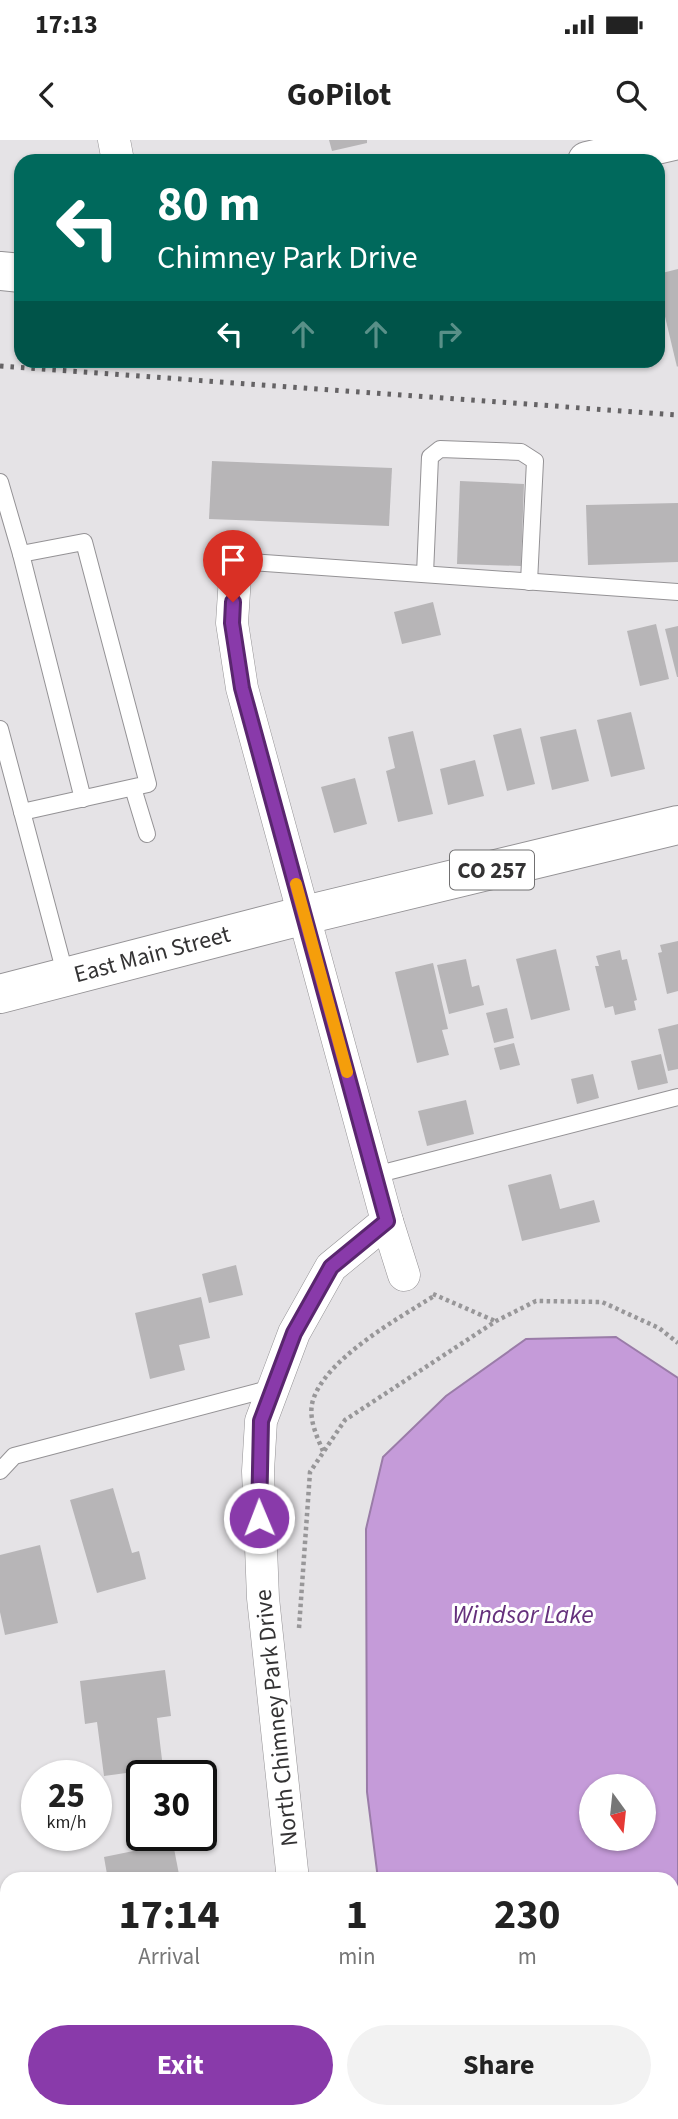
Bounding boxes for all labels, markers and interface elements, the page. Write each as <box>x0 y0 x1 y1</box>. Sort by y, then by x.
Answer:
text: 17:13 <box>35 6 98 43</box>
text: GoPilot <box>287 72 391 118</box>
icon: back <box>28 76 66 114</box>
icon: search <box>612 76 650 114</box>
text: 80 m <box>157 170 261 240</box>
icon: left <box>42 182 133 273</box>
text: Chimney Park Drive <box>157 235 418 281</box>
icon: left <box>211 315 249 353</box>
icon: ahead <box>284 315 322 353</box>
icon: ahead <box>357 315 395 353</box>
icon: right <box>430 315 468 353</box>
pin <box>203 530 263 602</box>
icon: arrive <box>214 541 252 579</box>
road number: CO 257 <box>450 850 534 890</box>
street label: East Main Street <box>70 917 234 992</box>
position arrow <box>222 1481 296 1555</box>
street label: North Chimney Park Drive <box>246 1588 307 1848</box>
water label: Windsor Lake <box>452 1596 594 1633</box>
speed limit sign: 30 <box>126 1760 217 1851</box>
text: 25 <box>48 1771 85 1821</box>
north arrow <box>579 1774 656 1852</box>
map controls <box>579 1774 656 1851</box>
text: km/h <box>47 1810 86 1835</box>
text: 17:14 <box>118 1885 220 1945</box>
text: 1 <box>346 1885 368 1945</box>
text: 230 <box>494 1885 561 1945</box>
text: Arrival <box>138 1940 200 1973</box>
text: min <box>338 1940 376 1973</box>
text: m <box>518 1940 537 1973</box>
button: Exit <box>28 2025 333 2105</box>
button: Share <box>347 2025 651 2105</box>

